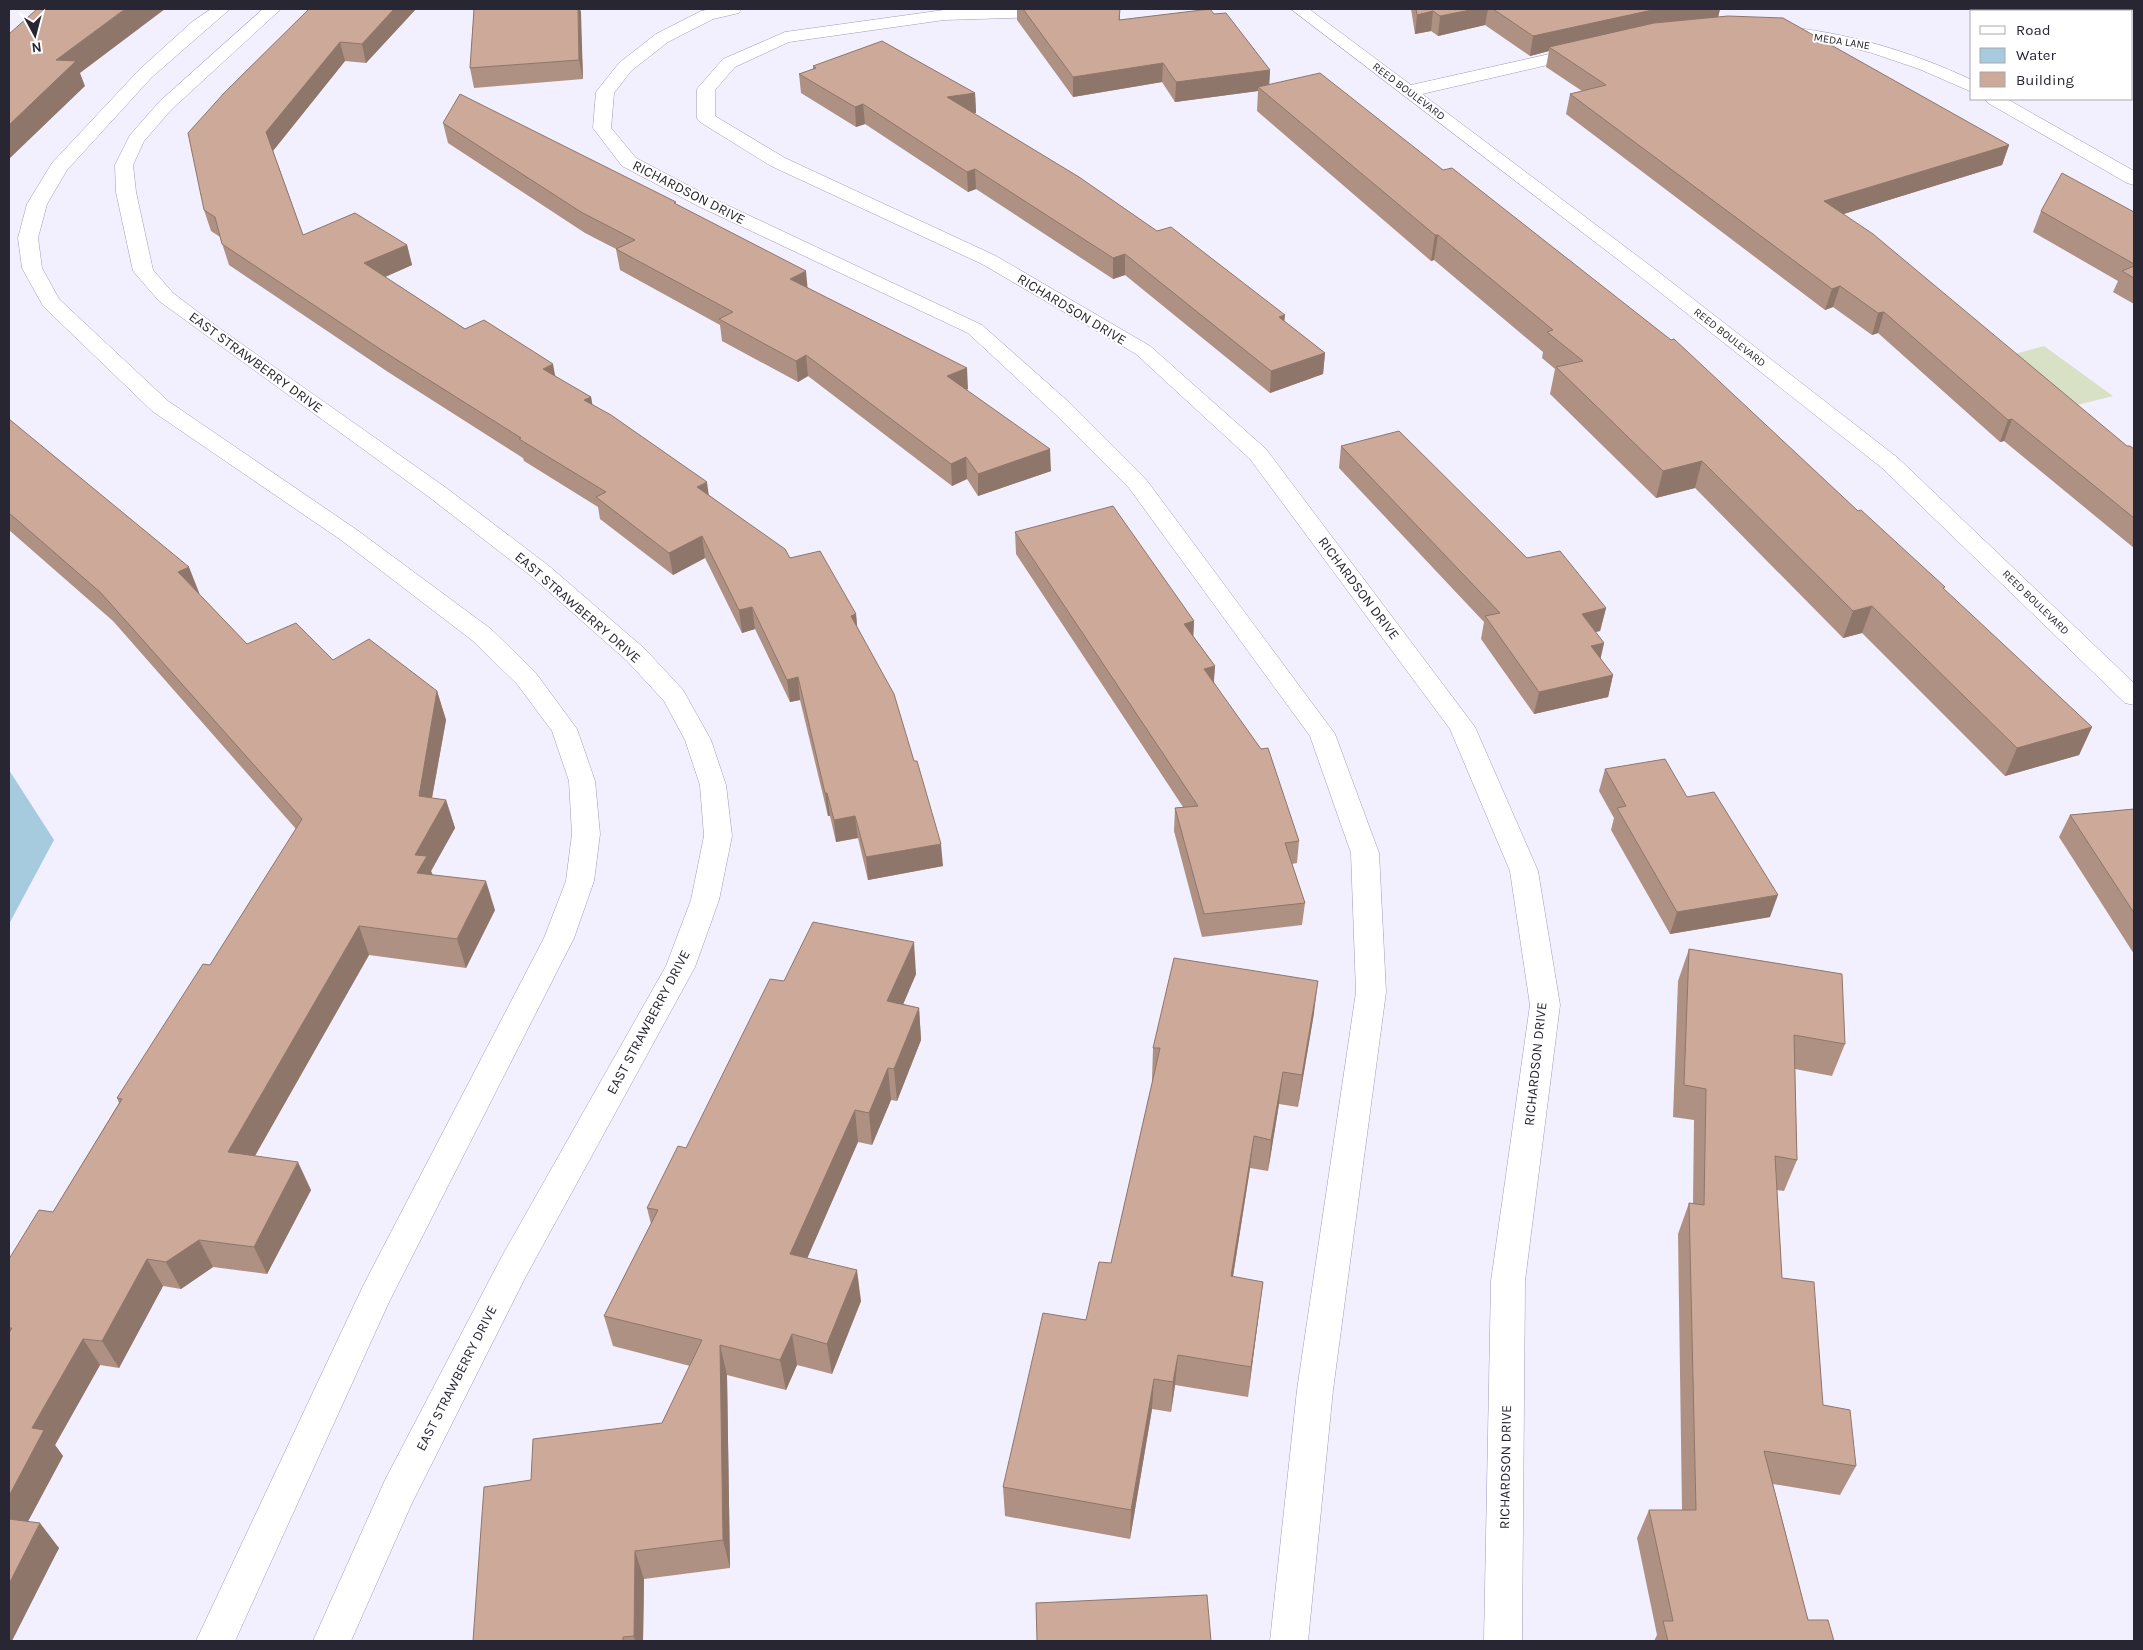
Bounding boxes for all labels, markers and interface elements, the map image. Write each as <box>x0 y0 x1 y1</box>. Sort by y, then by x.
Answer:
north arrow <box>10 10 60 60</box>
legend <box>1970 10 2133 100</box>
text: Road <box>2016 21 2051 39</box>
street label: MEDA LANE <box>1813 31 1871 52</box>
text: N <box>31 38 43 56</box>
text: Water <box>2016 46 2057 64</box>
street label: REED BOULEVARD <box>1370 60 1448 123</box>
text: Building <box>2016 71 2074 89</box>
street label: RICHARDSON DRIVE <box>630 157 748 228</box>
street label: RICHARDSON DRIVE <box>1014 270 1129 349</box>
street label: REED BOULEVARD <box>1691 305 1768 369</box>
street label: EAST STRAWBERRY DRIVE <box>186 308 326 417</box>
street label: RICHARDSON DRIVE <box>1314 534 1403 643</box>
street label: EAST STRAWBERRY DRIVE <box>511 548 644 667</box>
street label: REED BOULEVARD <box>2000 567 2072 637</box>
street label: EAST STRAWBERRY DRIVE <box>603 947 694 1097</box>
street label: RICHARDSON DRIVE <box>1521 1001 1550 1127</box>
street label: EAST STRAWBERRY DRIVE <box>412 1303 501 1454</box>
street label: RICHARDSON DRIVE <box>1496 1405 1515 1529</box>

